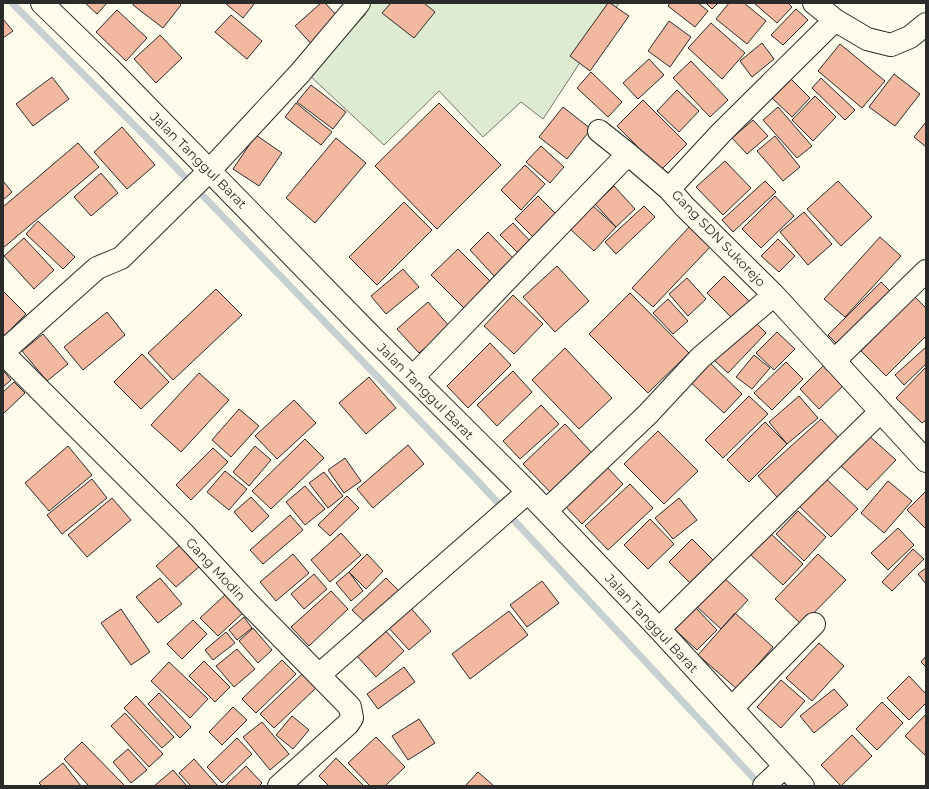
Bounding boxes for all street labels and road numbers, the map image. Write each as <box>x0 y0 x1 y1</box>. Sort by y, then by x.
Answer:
street label: Jalan Tanggul Barat <box>147 108 250 211</box>
street label: Gang SDN Sukorejo <box>669 186 769 290</box>
street label: Jalan Tanggul Barat <box>374 339 477 442</box>
street label: Gang Modin <box>183 534 249 604</box>
street label: Jalan Tanggul Barat <box>601 569 702 676</box>

